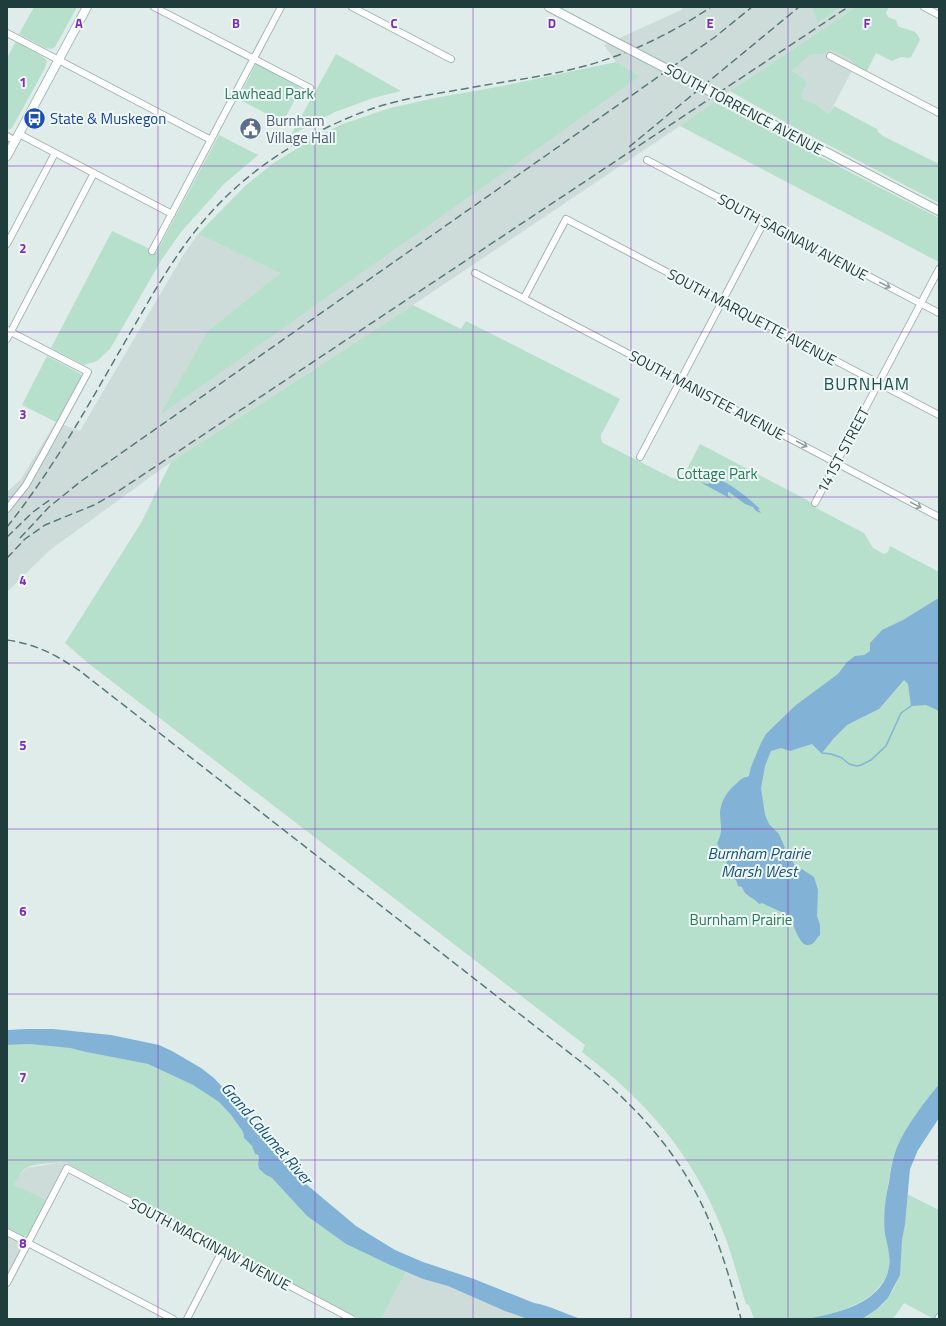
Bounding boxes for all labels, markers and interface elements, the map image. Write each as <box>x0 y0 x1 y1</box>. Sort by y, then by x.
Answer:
text: A <box>75 13 83 33</box>
text: B <box>232 13 240 33</box>
text: C <box>390 13 398 33</box>
text: D <box>548 13 556 33</box>
text: E <box>706 13 714 33</box>
text: F <box>864 13 871 33</box>
street label: SOUTH TORRENCE AVENUE <box>661 57 827 161</box>
text: 1 <box>19 72 27 92</box>
park label: Lawhead Park <box>224 82 314 105</box>
bus stop icon: State & Muskegon <box>21 105 47 131</box>
place label: State & Muskegon <box>50 107 166 130</box>
place label: Burnham Village Hall <box>266 109 336 149</box>
public building icon: Burnham Village Hall <box>237 116 263 142</box>
street label: SOUTH SAGINAW AVENUE <box>714 187 872 287</box>
text: 2 <box>19 238 27 258</box>
street label: SOUTH MARQUETTE AVENUE <box>663 263 841 371</box>
one-way arrow <box>879 282 891 289</box>
street label: SOUTH MANISTEE AVENUE <box>625 344 789 446</box>
district label: BURNHAM <box>824 371 910 397</box>
street label: 141ST STREET <box>811 403 875 497</box>
text: 3 <box>19 404 27 424</box>
one-way arrow <box>795 441 807 448</box>
park label: Cottage Park <box>676 462 758 485</box>
one-way arrow <box>910 502 922 509</box>
text: 4 <box>19 570 27 590</box>
text: 5 <box>19 735 27 755</box>
water label: Burnham Prairie Marsh West <box>708 841 812 883</box>
text: 6 <box>19 901 27 921</box>
park label: Burnham Prairie <box>690 908 792 931</box>
text: 7 <box>19 1067 27 1087</box>
water label: Grand Calumet River <box>216 1076 320 1191</box>
street label: SOUTH MACKINAW AVENUE <box>125 1192 295 1296</box>
text: 8 <box>19 1233 27 1253</box>

